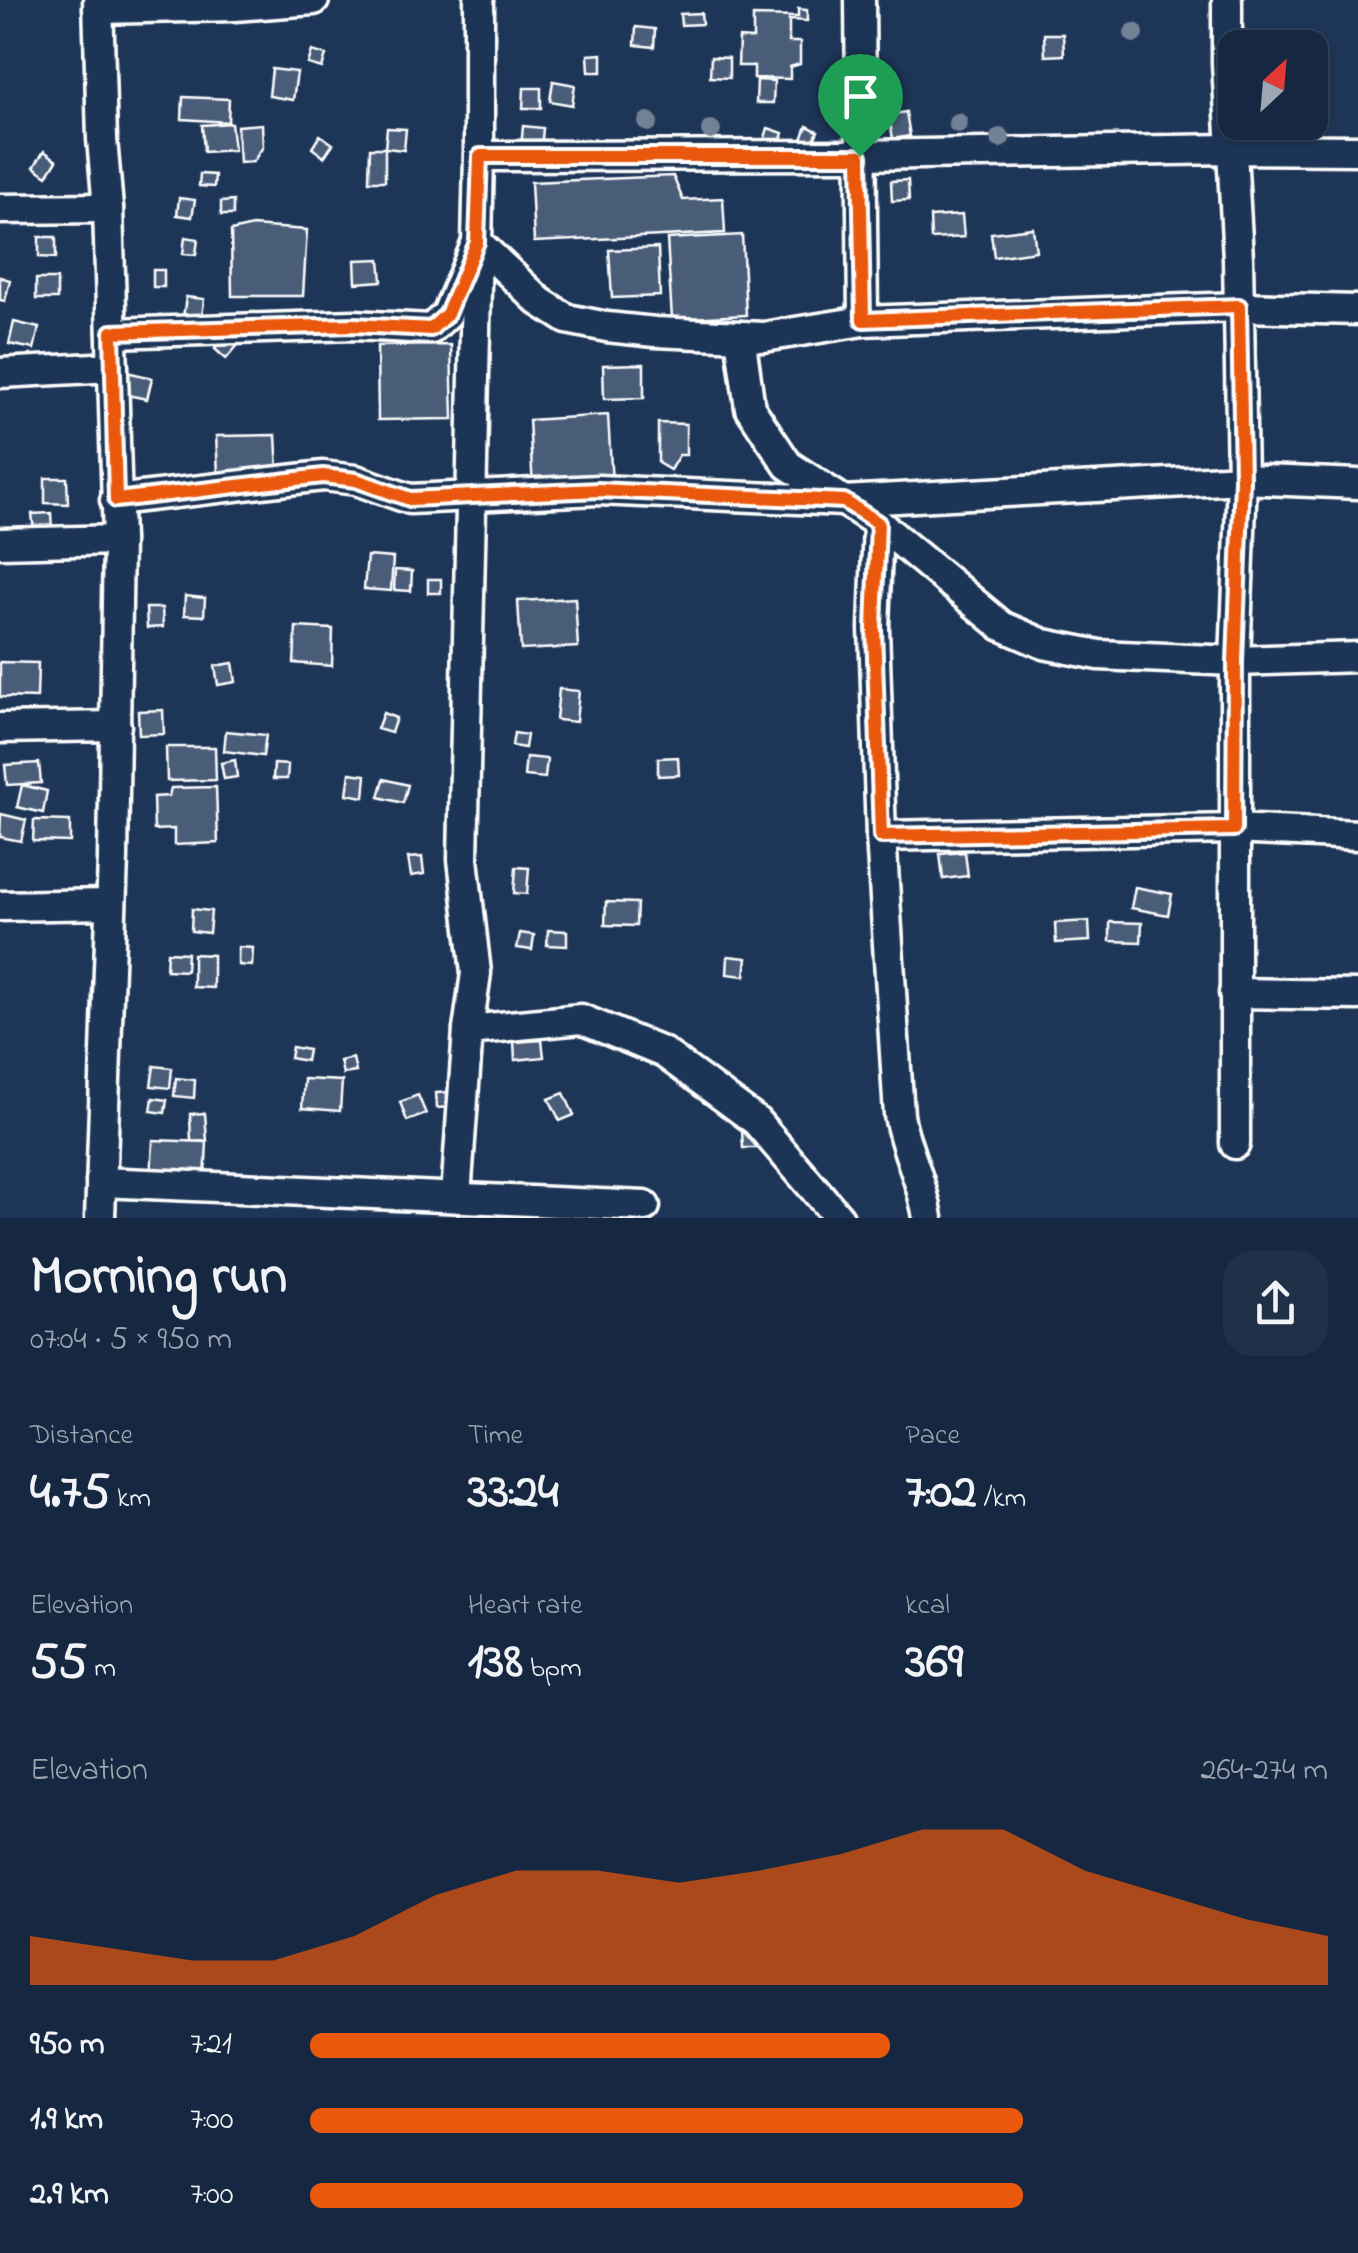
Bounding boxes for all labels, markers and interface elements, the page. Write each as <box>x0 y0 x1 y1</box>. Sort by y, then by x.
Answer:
north arrow <box>1218 30 1328 140</box>
map controls <box>1218 30 1328 140</box>
pin <box>818 54 903 157</box>
icon: arrive <box>833 69 888 124</box>
text: Morning run <box>30 1239 287 1319</box>
button: share <box>1223 1251 1328 1356</box>
text: 07:04 · 5 × 950 m <box>30 1317 232 1364</box>
text: Distance <box>30 1416 133 1457</box>
text: Time <box>468 1416 523 1457</box>
text: Pace <box>905 1416 960 1457</box>
text: 4.75 <box>30 1457 110 1530</box>
text: 33:24 <box>468 1457 559 1530</box>
text: 7:02 <box>905 1457 977 1530</box>
text: km <box>110 1479 151 1520</box>
text: /km <box>977 1479 1026 1520</box>
text: Elevation <box>30 1586 133 1627</box>
text: Heart rate <box>468 1586 582 1627</box>
text: kcal <box>905 1586 950 1627</box>
text: 55 <box>30 1627 87 1700</box>
text: 138 <box>468 1627 523 1700</box>
text: 369 <box>905 1627 963 1700</box>
text: m <box>87 1649 116 1690</box>
text: bpm <box>523 1649 582 1690</box>
text: Elevation <box>30 1748 148 1795</box>
text: 264–274 m <box>1201 1748 1328 1795</box>
text: 950 m <box>30 2022 105 2069</box>
text: 7:21 <box>190 2022 232 2069</box>
text: 1.9 km <box>30 2097 103 2144</box>
text: 7:00 <box>190 2097 234 2144</box>
text: 2.9 km <box>30 2172 109 2219</box>
text: 7:00 <box>190 2172 234 2219</box>

